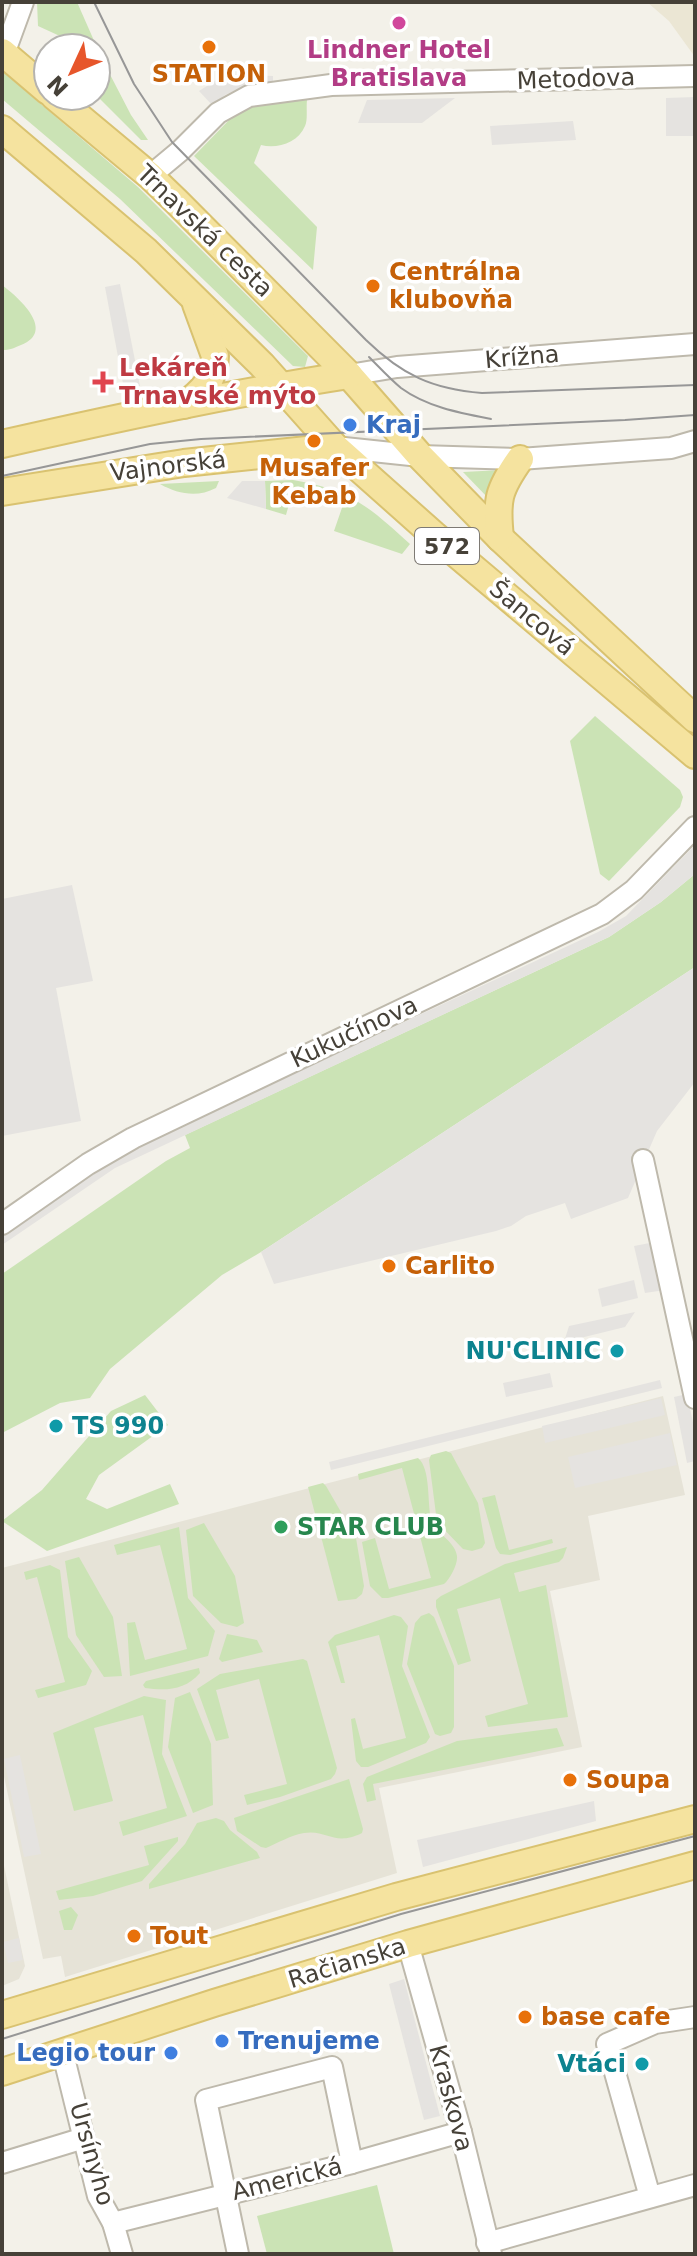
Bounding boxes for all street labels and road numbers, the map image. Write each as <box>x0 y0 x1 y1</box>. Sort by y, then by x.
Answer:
street label: Metodova <box>516 63 636 95</box>
street label: Trnavská cesta <box>131 159 279 303</box>
street label: Krížna <box>484 340 560 374</box>
street label: Vajnorská <box>109 445 227 487</box>
road number: 572 <box>415 528 479 564</box>
street label: Šancová <box>484 573 581 661</box>
street label: Kukučínova <box>286 990 422 1074</box>
street label: Račianska <box>285 1932 409 1994</box>
street label: Kraskova <box>423 2042 479 2154</box>
street label: Ursínyho <box>64 2099 120 2209</box>
street label: Americká <box>229 2152 345 2206</box>

